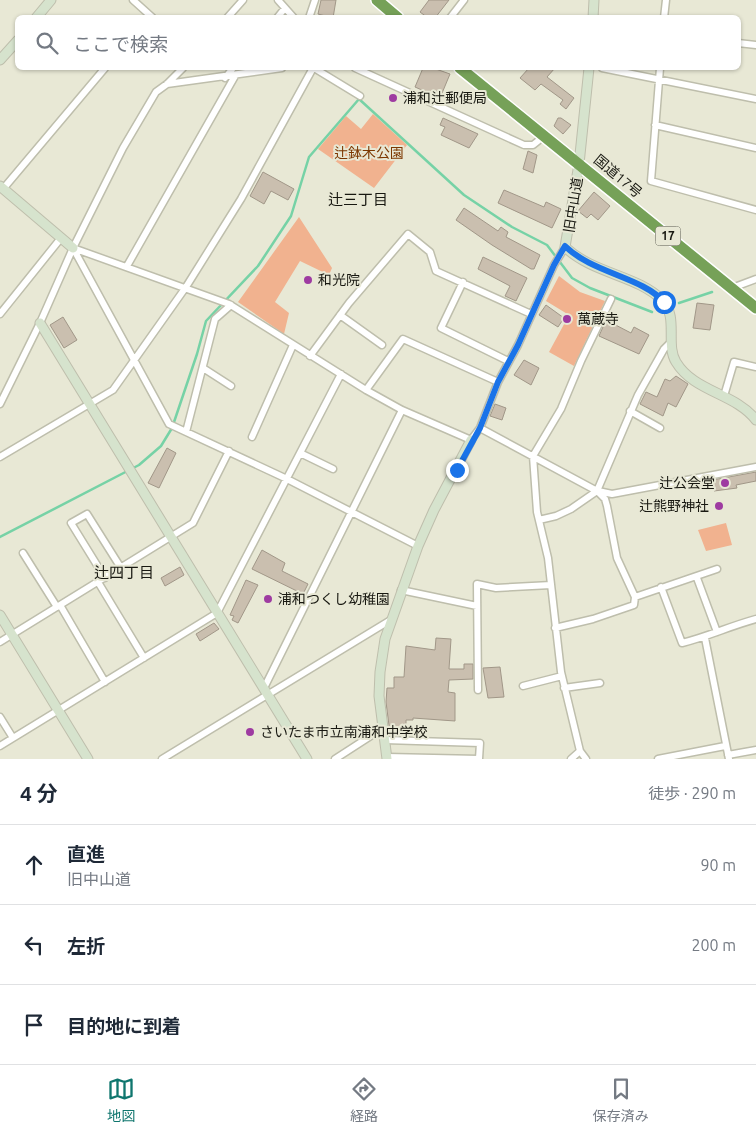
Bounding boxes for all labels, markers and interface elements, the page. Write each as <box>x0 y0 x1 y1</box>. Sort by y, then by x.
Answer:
search box <box>15 15 741 70</box>
icon: search <box>33 29 61 57</box>
text: ここで検索 <box>73 33 168 55</box>
place label: 浦和辻郵便局 <box>403 90 487 106</box>
marker: 浦和辻郵便局 <box>387 92 399 104</box>
park label: 辻鉢木公園 <box>334 145 404 161</box>
street label: 国道17号 <box>591 151 645 201</box>
street label: 旧中山道 <box>561 176 585 234</box>
district label: 辻三丁目 <box>328 191 388 208</box>
road number: 17 <box>656 227 680 246</box>
place label: 和光院 <box>318 272 360 288</box>
marker: 和光院 <box>302 274 314 286</box>
route start <box>653 291 676 314</box>
place label: 萬蔵寺 <box>577 311 619 327</box>
marker: 萬蔵寺 <box>561 313 573 325</box>
route end <box>446 459 469 482</box>
place label: 辻公会堂 <box>659 475 715 491</box>
marker: 辻公会堂 <box>719 477 731 489</box>
place label: 辻熊野神社 <box>639 498 709 514</box>
marker: 辻熊野神社 <box>713 500 725 512</box>
district label: 辻四丁目 <box>94 564 154 581</box>
place label: 浦和つくし幼稚園 <box>278 591 390 607</box>
marker: 浦和つくし幼稚園 <box>262 593 274 605</box>
place label: さいたま市立南浦和中学校 <box>260 724 428 740</box>
marker: さいたま市立南浦和中学校 <box>244 726 256 738</box>
text: 4 分 <box>20 781 58 805</box>
text: 徒歩 · 290 m <box>648 784 736 802</box>
text: 直進 <box>67 843 105 865</box>
icon: ahead <box>20 851 48 879</box>
text: 90 m <box>700 856 736 874</box>
text: 旧中山道 <box>67 870 131 888</box>
icon: left <box>20 931 48 959</box>
text: 左折 <box>67 935 105 957</box>
text: 200 m <box>691 936 736 954</box>
icon: arrive <box>20 1011 48 1039</box>
text: 目的地に到着 <box>67 1015 181 1037</box>
tab: 地図 <box>107 1075 135 1125</box>
tab: 経路 <box>350 1075 378 1125</box>
tab: 保存済み <box>593 1075 649 1125</box>

